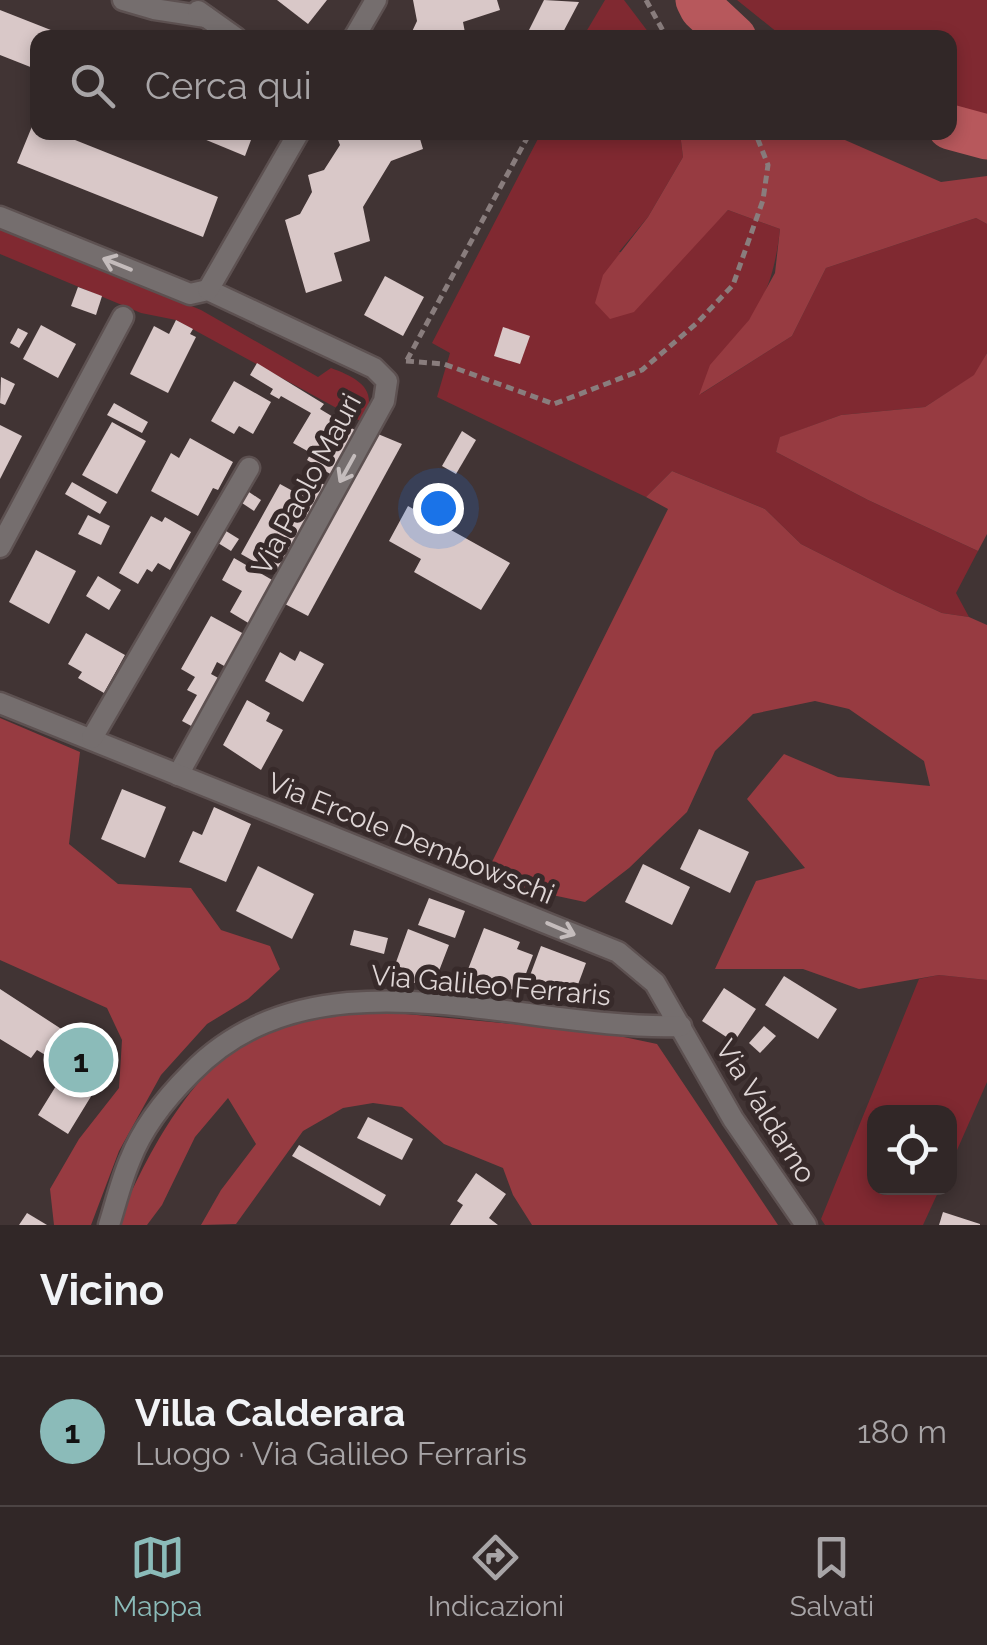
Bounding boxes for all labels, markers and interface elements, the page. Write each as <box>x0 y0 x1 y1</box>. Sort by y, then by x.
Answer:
search box <box>30 30 957 140</box>
icon: search <box>65 58 120 113</box>
text: Cerca qui <box>145 63 312 108</box>
one-way arrow <box>102 254 133 272</box>
street label: Via Paolo Mauri <box>245 388 368 580</box>
one-way arrow <box>336 454 356 483</box>
your location <box>413 483 464 534</box>
street label: Via Ercole Dembowschi <box>263 766 559 911</box>
one-way arrow <box>545 921 576 939</box>
street label: Via Galileo Ferraris <box>370 959 612 1012</box>
pin: 1 <box>48 1022 114 1098</box>
street label: Via Valdarno <box>709 1034 823 1189</box>
map controls <box>867 1105 957 1195</box>
button: locate <box>867 1105 957 1195</box>
text: Vicino <box>40 1266 164 1315</box>
text: Villa Calderara <box>135 1390 405 1435</box>
text: 1 <box>65 1413 80 1450</box>
text: 180 m <box>857 1413 947 1450</box>
text: Luogo · Via Galileo Ferraris <box>135 1435 527 1472</box>
tab: Mappa <box>113 1530 202 1623</box>
tab: Indicazioni <box>428 1530 564 1623</box>
tab: Salvati <box>790 1530 874 1623</box>

